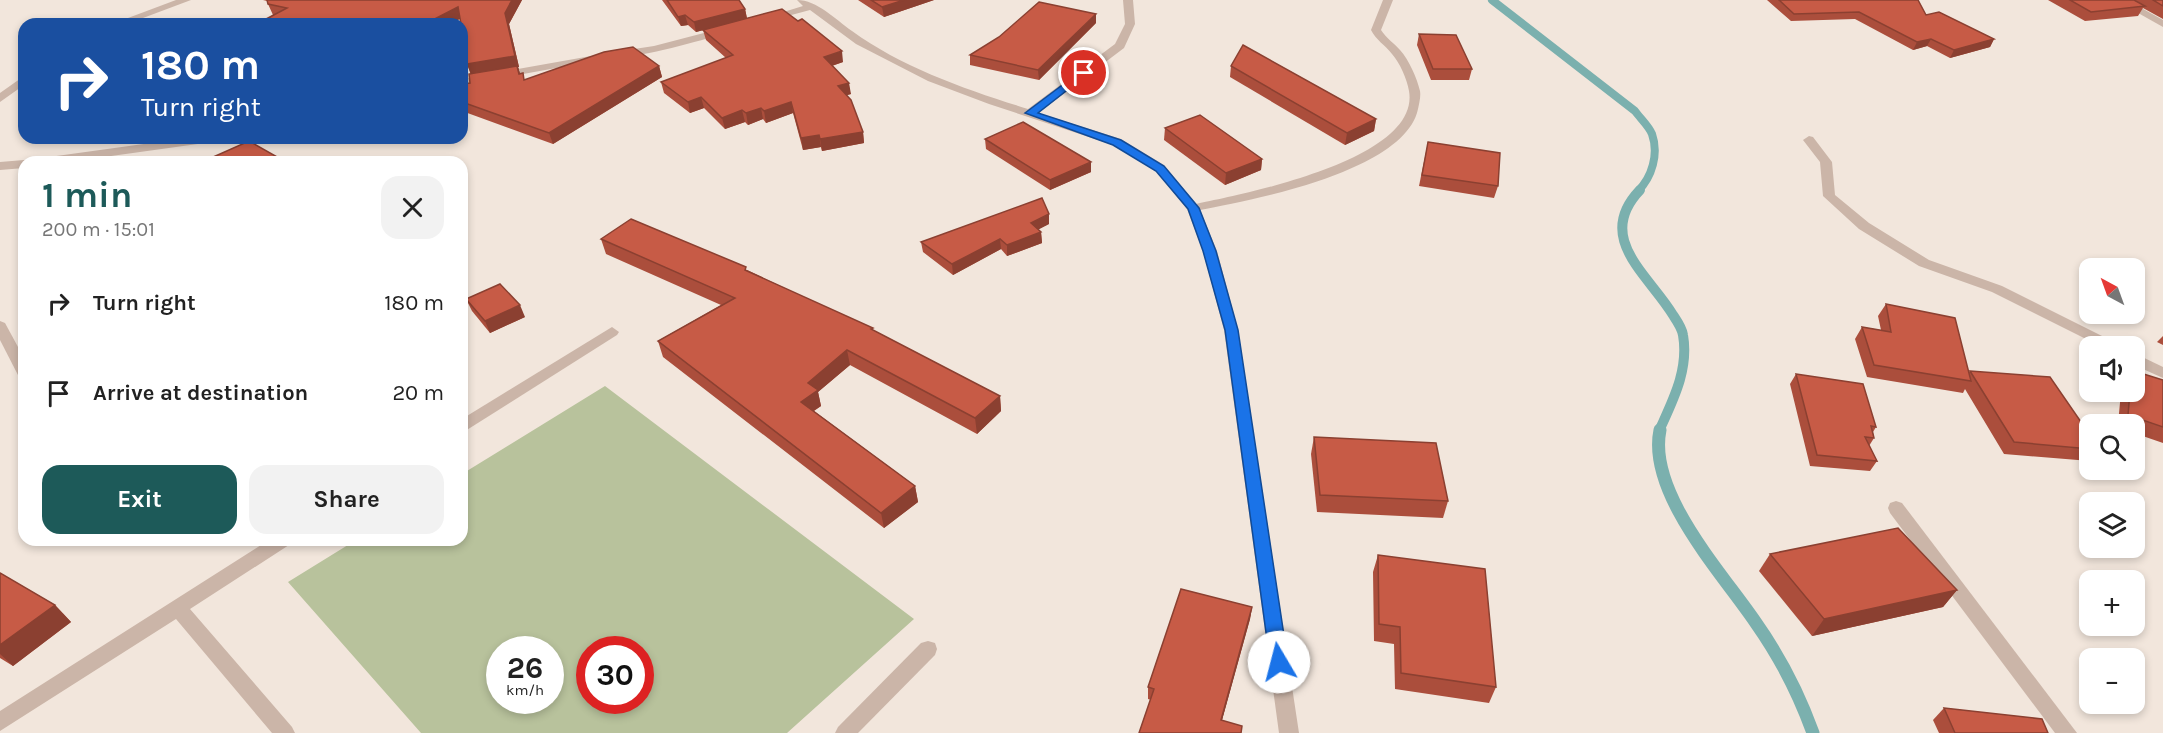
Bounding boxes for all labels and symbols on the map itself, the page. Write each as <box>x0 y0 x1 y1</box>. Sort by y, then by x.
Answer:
pin <box>1058 47 1109 98</box>
north arrow <box>2079 258 2145 324</box>
position arrow <box>1247 630 1311 694</box>
speed limit sign: 30 <box>576 636 654 714</box>

